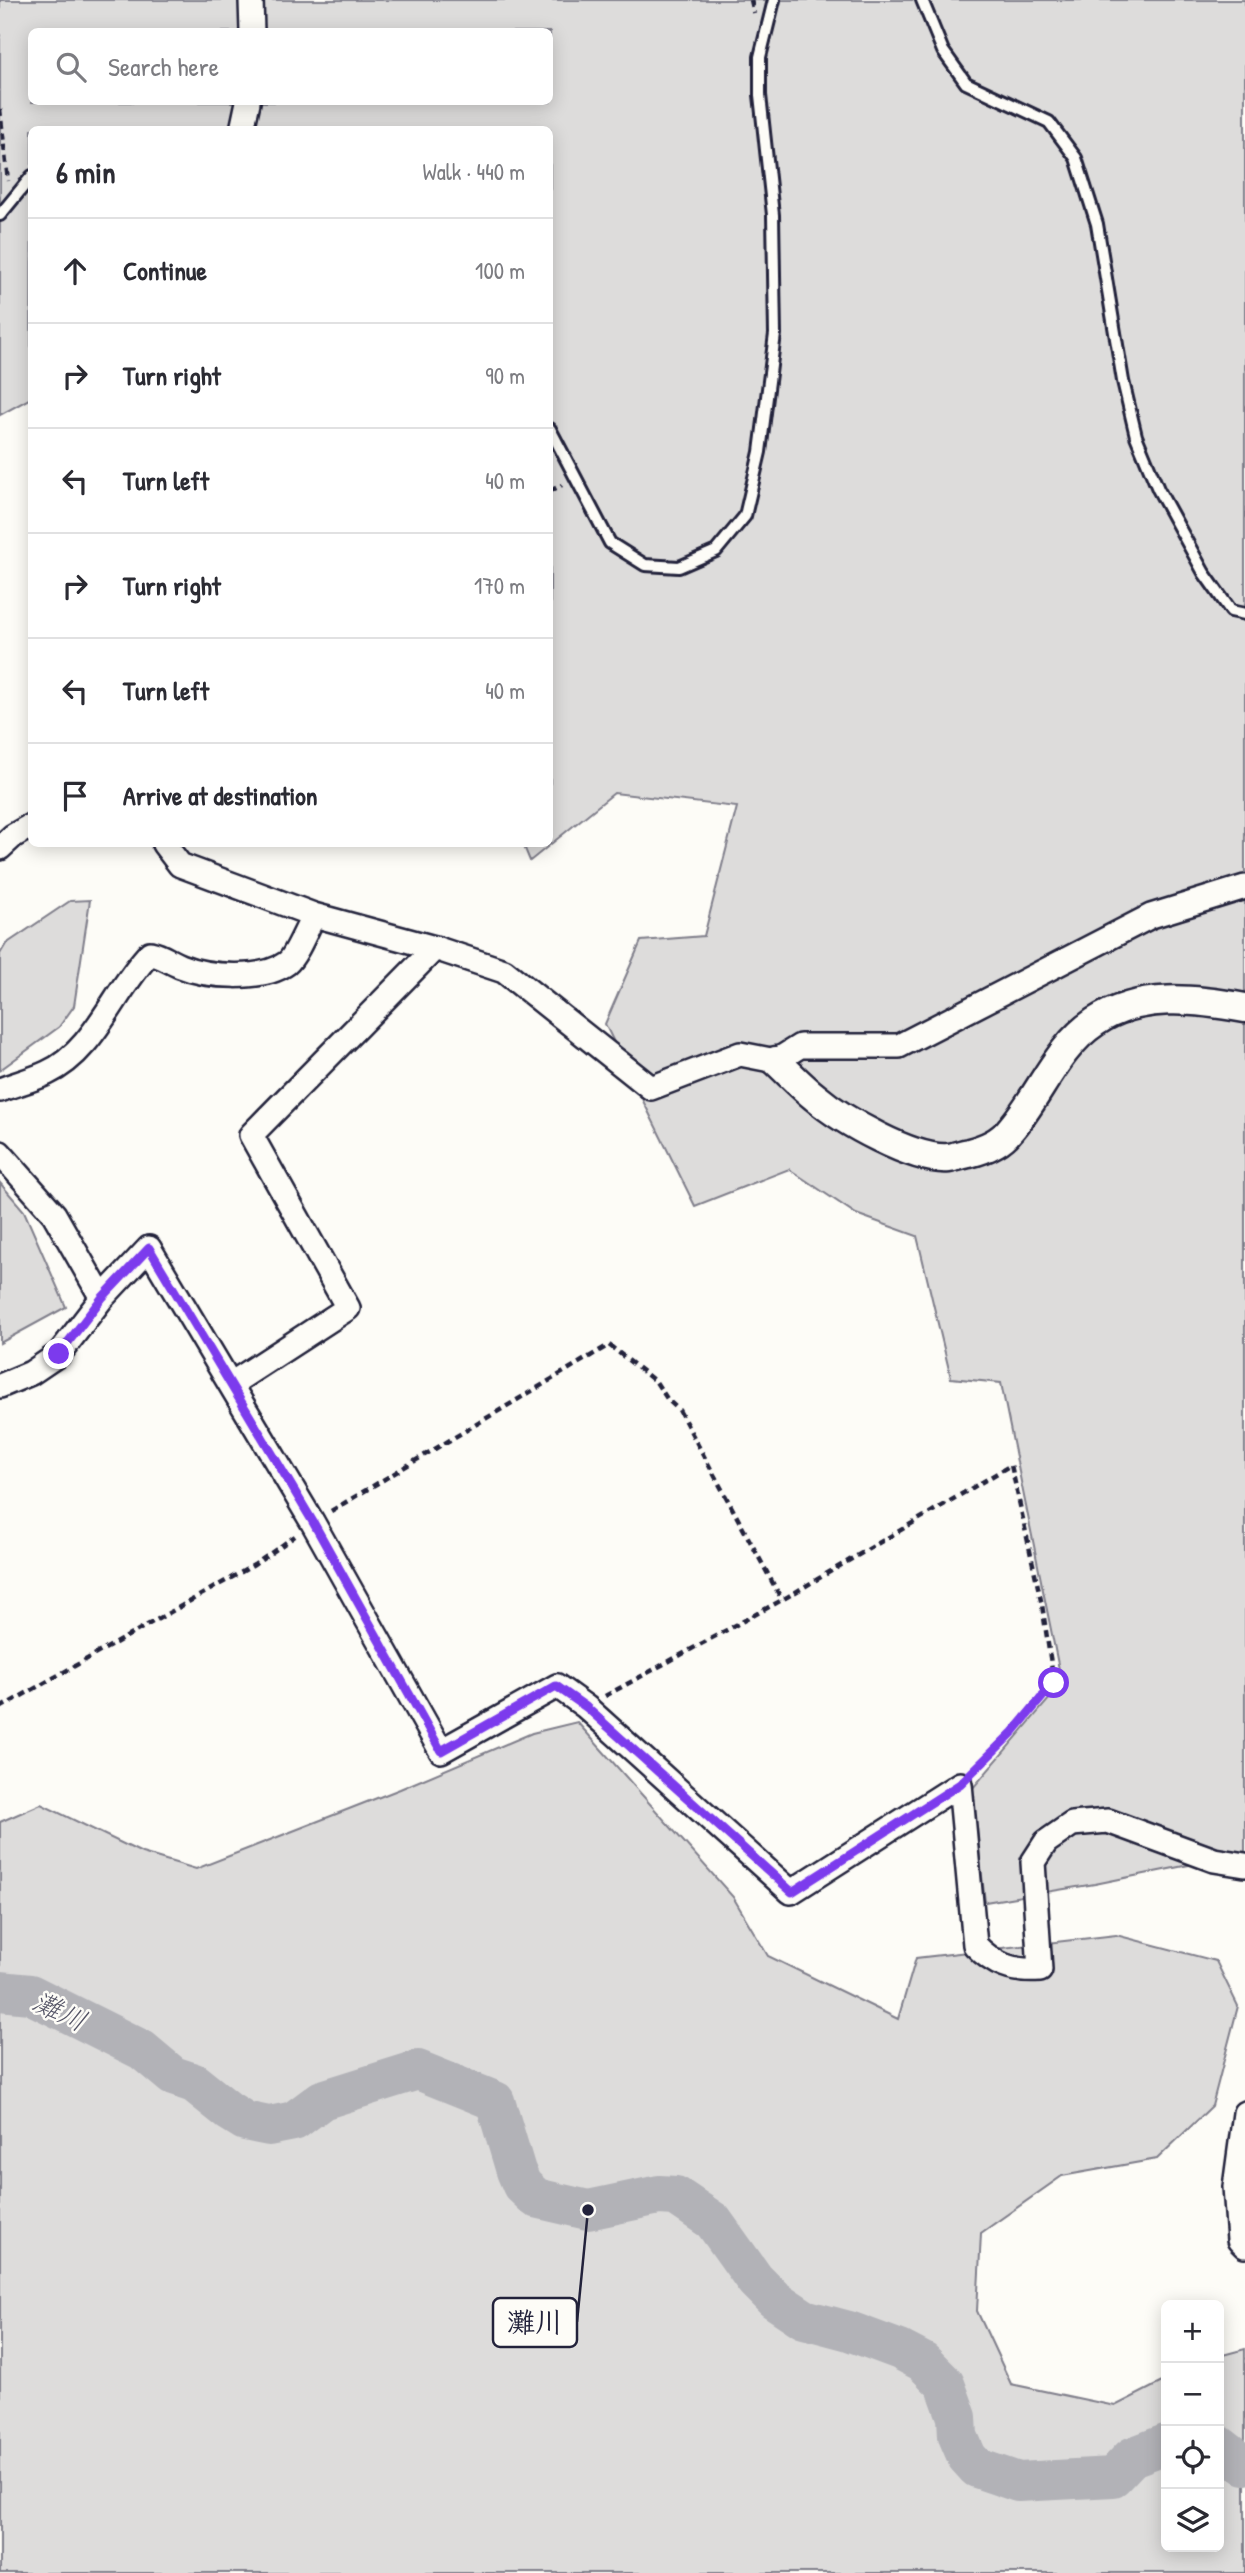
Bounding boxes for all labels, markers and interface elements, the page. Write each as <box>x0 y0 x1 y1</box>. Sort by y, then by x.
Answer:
search box <box>28 28 553 105</box>
icon: search <box>52 48 90 86</box>
text: Search here <box>108 49 219 84</box>
text: 6 min <box>56 152 116 192</box>
text: Walk · 440 m <box>422 156 525 187</box>
icon: ahead <box>56 252 94 290</box>
text: Continue <box>123 253 207 288</box>
text: 100 m <box>475 255 525 286</box>
icon: right <box>56 357 94 395</box>
text: Turn right <box>123 358 221 393</box>
text: 90 m <box>485 360 525 391</box>
icon: left <box>56 462 94 500</box>
text: Turn left <box>123 463 209 498</box>
text: 40 m <box>485 465 525 496</box>
icon: right <box>56 567 94 605</box>
text: Turn right <box>123 568 221 603</box>
text: 170 m <box>474 570 525 601</box>
icon: left <box>56 672 94 710</box>
text: Turn left <box>123 673 209 708</box>
text: 40 m <box>485 675 525 706</box>
icon: arrive <box>56 777 94 815</box>
text: Arrive at destination <box>123 778 318 813</box>
route end <box>43 1338 74 1369</box>
route start <box>1038 1667 1069 1698</box>
water label: 灘川 <box>27 1982 93 2040</box>
callout: 灘川 <box>493 2298 577 2347</box>
map controls <box>1161 2300 1224 2552</box>
button: + <box>1161 2300 1224 2363</box>
text: 灘川 <box>507 2303 563 2341</box>
button: − <box>1161 2363 1224 2426</box>
button: locate <box>1161 2426 1224 2489</box>
button: layers <box>1161 2489 1224 2552</box>

